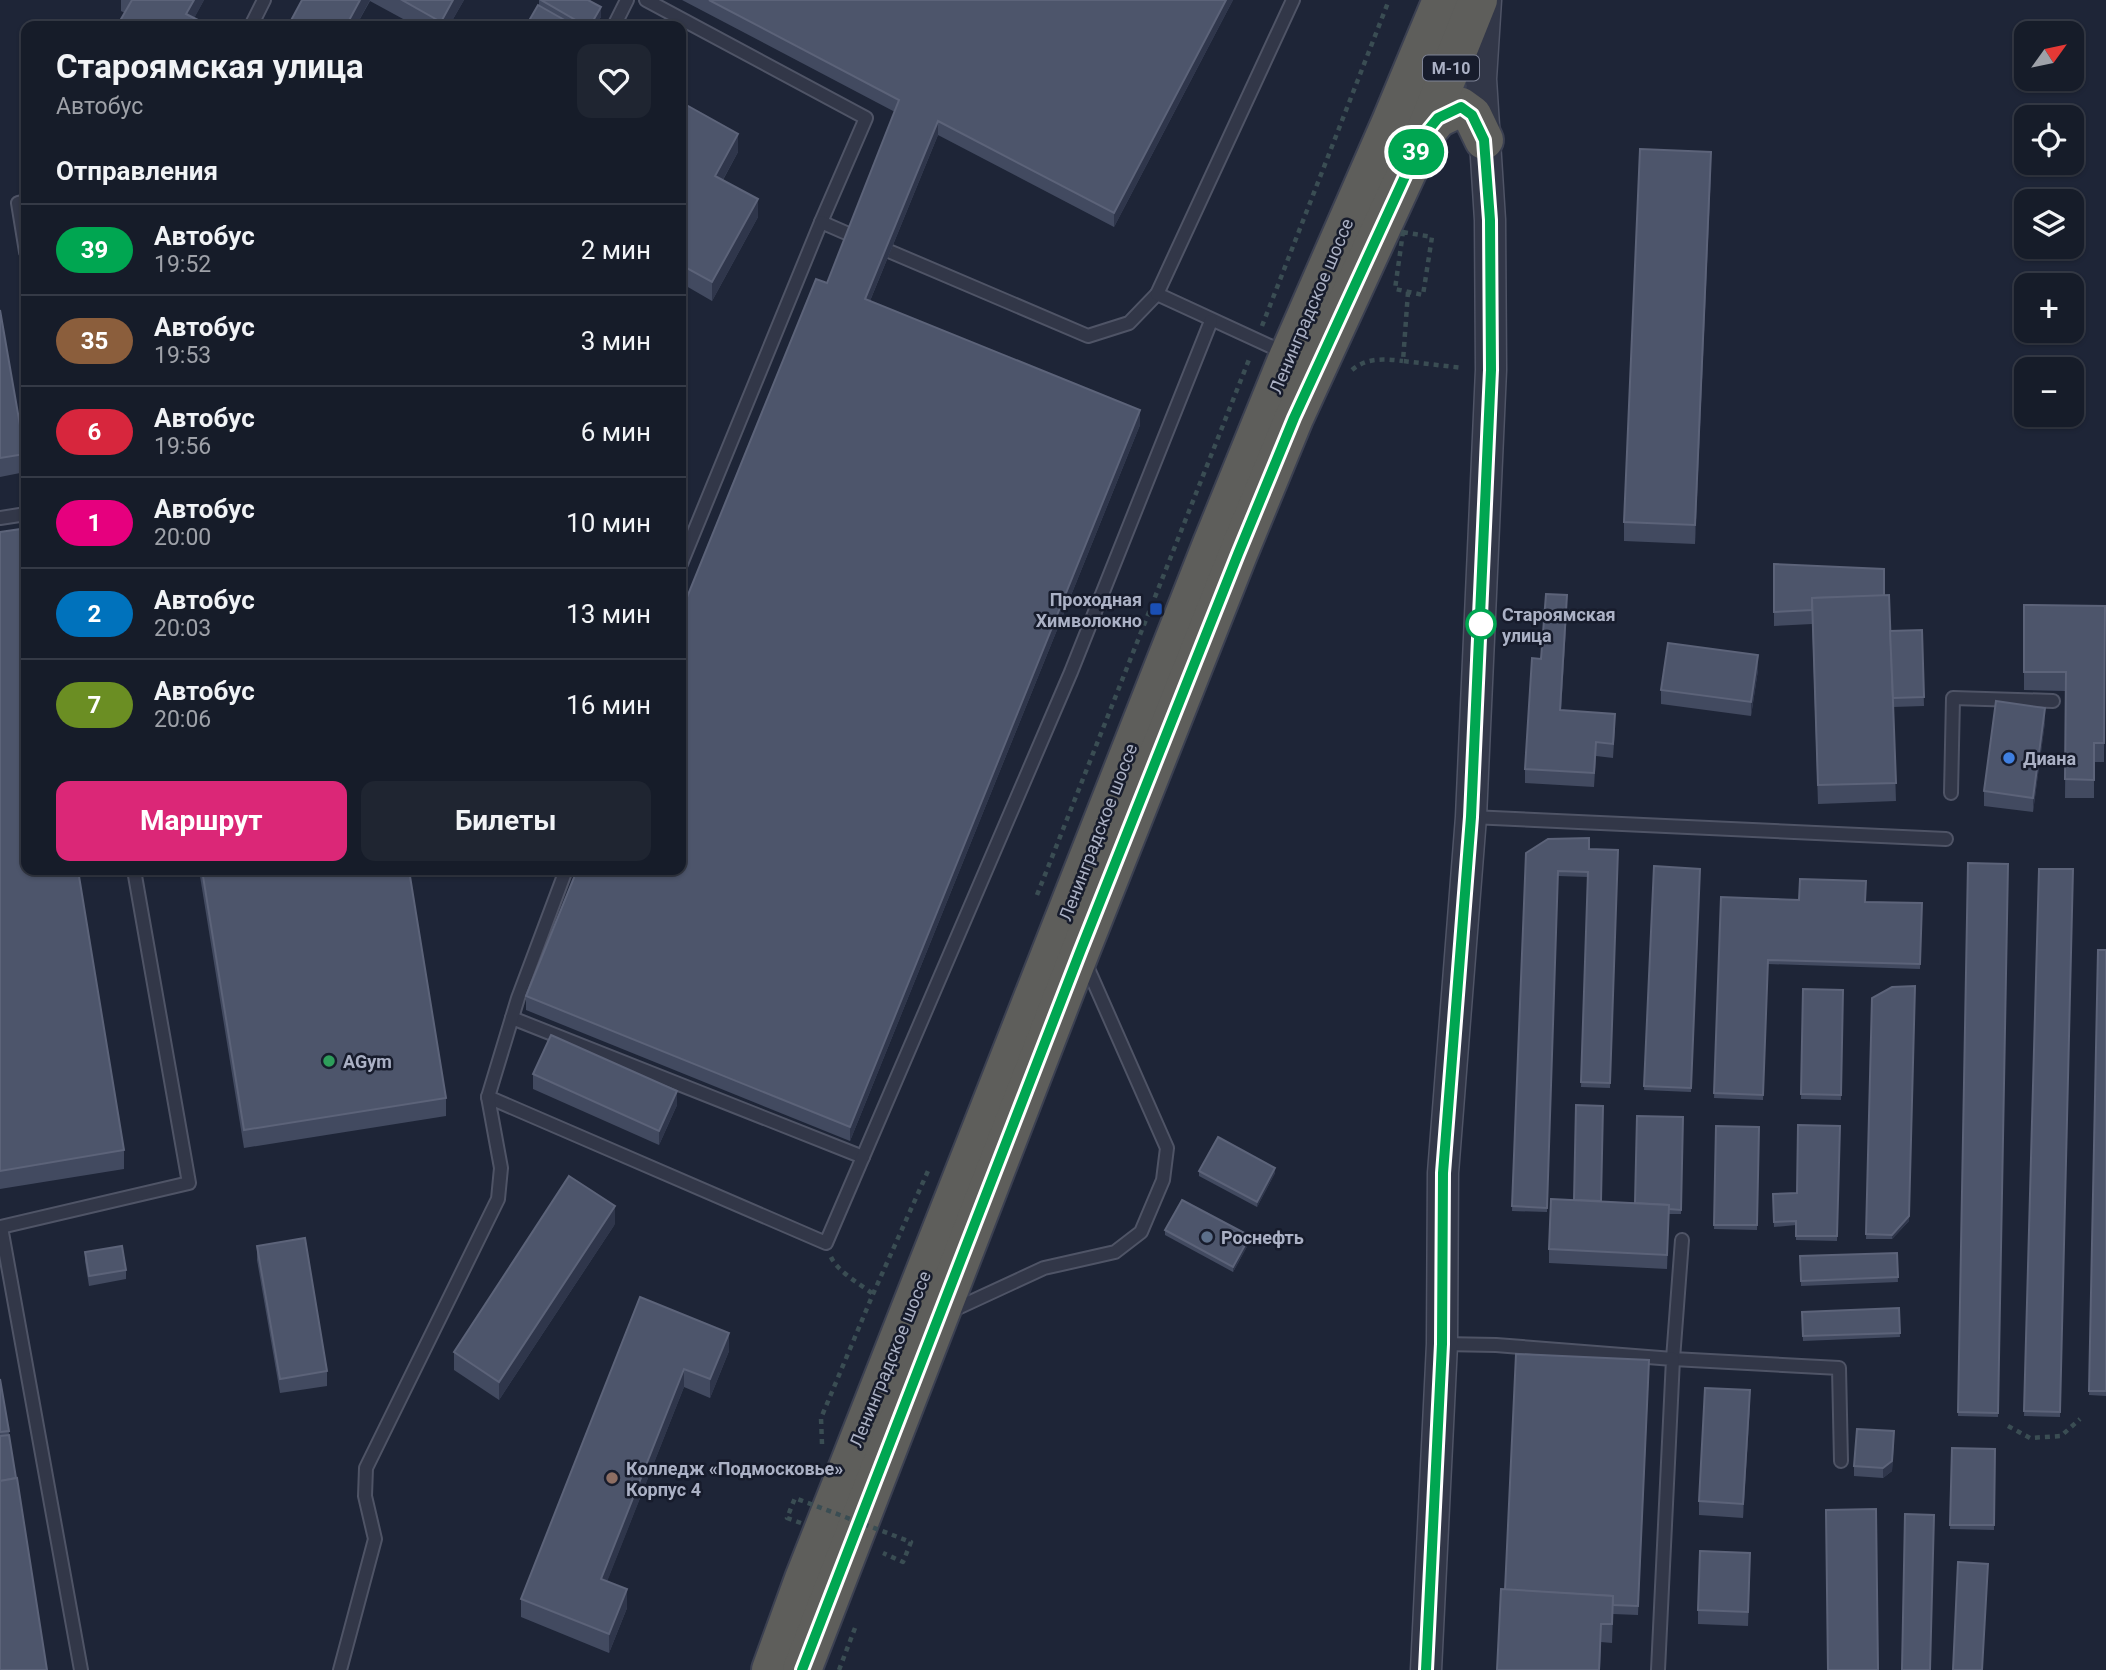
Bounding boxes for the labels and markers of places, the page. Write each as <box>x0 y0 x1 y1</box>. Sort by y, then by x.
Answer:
place label: Проходная Химволокно <box>1036 589 1142 631</box>
marker: Проходная Химволокно <box>1148 601 1164 617</box>
place label: Староямская улица <box>1502 604 1616 646</box>
marker: Староямская улица <box>1466 609 1496 639</box>
place label: Диана <box>2023 748 2076 769</box>
marker: Диана <box>2001 750 2017 766</box>
place label: AGym <box>343 1051 392 1072</box>
marker: AGym <box>321 1053 337 1069</box>
place label: Роснефть <box>1221 1227 1304 1248</box>
marker: Роснефть <box>1199 1229 1215 1245</box>
place label: Колледж «Подмосковье» Корпус 4 <box>626 1458 843 1500</box>
marker: Колледж «Подмосковье» Корпус 4 <box>604 1470 620 1486</box>

